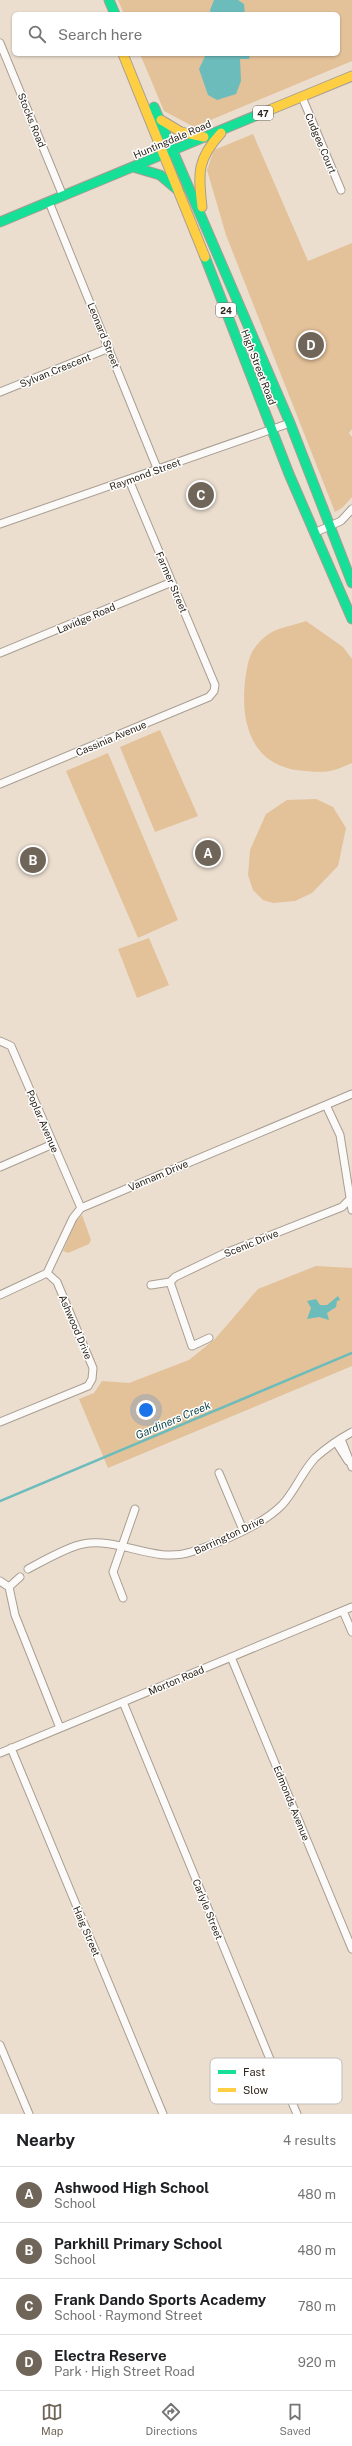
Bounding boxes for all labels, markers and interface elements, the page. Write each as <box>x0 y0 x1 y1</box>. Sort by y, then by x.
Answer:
search box <box>12 12 340 56</box>
icon: search <box>26 23 48 45</box>
text: Search here <box>58 26 142 43</box>
street label: Stocks Road <box>16 91 48 149</box>
road number: 47 <box>253 106 273 120</box>
street label: Cudgee Court <box>303 111 339 175</box>
street label: Huntingdale Road <box>131 117 213 161</box>
street label: Leonard Street <box>85 300 123 370</box>
road number: 24 <box>216 303 236 317</box>
street label: High Street Road <box>239 328 279 406</box>
pin: D <box>298 330 324 360</box>
street label: Sylvan Crescent <box>18 350 92 390</box>
street label: Raymond Street <box>108 455 182 492</box>
pin: C <box>188 480 214 510</box>
street label: Farmer Street <box>154 550 190 614</box>
street label: Lavidge Road <box>55 600 117 636</box>
street label: Cassinia Avenue <box>74 718 148 758</box>
pin: A <box>195 838 221 868</box>
pin: B <box>20 845 46 875</box>
street label: Poplar Avenue <box>24 1088 62 1155</box>
street label: Vannam Drive <box>126 1157 190 1193</box>
street label: Scenic Drive <box>222 1226 280 1259</box>
street label: Ashwood Drive <box>57 1293 95 1361</box>
water label: Gardiners Creek <box>134 1399 212 1441</box>
your location <box>136 1400 156 1420</box>
street label: Barrington Drive <box>192 1513 266 1557</box>
street label: Morton Road <box>146 1663 206 1697</box>
street label: Edmonds Avenue <box>271 1764 313 1843</box>
street label: Carlyle Street <box>190 1877 226 1941</box>
street label: Haig Street <box>71 1904 103 1958</box>
legend <box>210 2058 342 2104</box>
text: Fast <box>243 2066 265 2078</box>
text: Slow <box>243 2084 269 2096</box>
text: Nearby <box>16 2130 75 2150</box>
text: 4 results <box>283 2133 336 2148</box>
text: Ashwood High School <box>54 2179 209 2196</box>
text: A <box>24 2187 34 2202</box>
text: 480 m <box>297 2187 336 2202</box>
text: School <box>54 2196 96 2211</box>
text: Parkhill Primary School <box>54 2235 222 2252</box>
text: B <box>25 2243 33 2258</box>
text: 480 m <box>297 2243 336 2258</box>
text: School <box>54 2252 96 2267</box>
text: Frank Dando Sports Academy <box>54 2291 266 2308</box>
text: C <box>24 2299 34 2314</box>
text: 780 m <box>298 2299 336 2314</box>
text: School · Raymond Street <box>54 2308 203 2323</box>
text: Electra Reserve <box>54 2347 167 2364</box>
text: D <box>24 2355 34 2370</box>
text: 920 m <box>298 2355 336 2370</box>
text: Park · High Street Road <box>54 2364 195 2379</box>
tab: Map <box>41 2401 63 2437</box>
tab: Directions <box>146 2401 197 2437</box>
tab: Saved <box>279 2401 311 2437</box>

